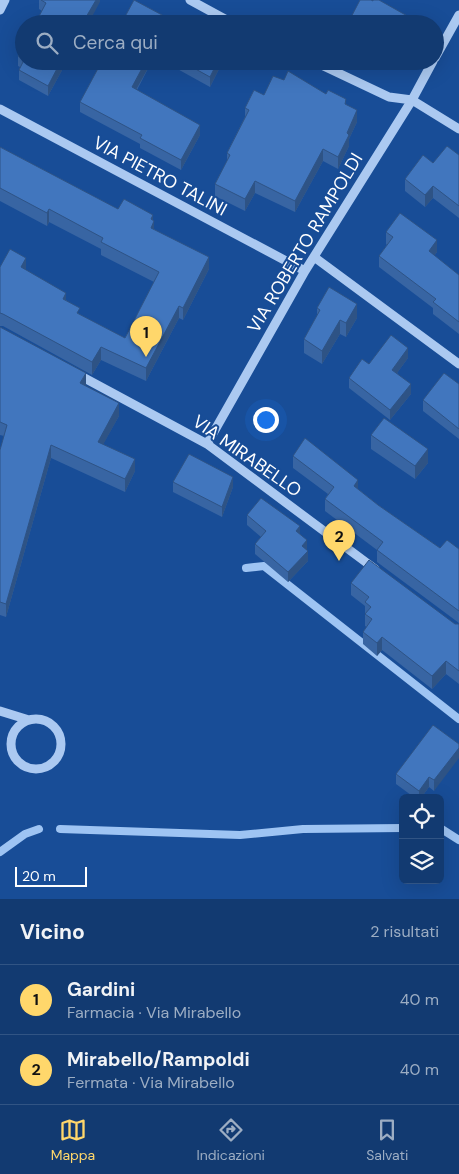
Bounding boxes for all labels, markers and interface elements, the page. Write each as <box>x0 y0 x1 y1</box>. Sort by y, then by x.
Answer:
search box <box>15 15 444 70</box>
icon: search <box>33 29 61 57</box>
text: Cerca qui <box>73 30 158 55</box>
street label: VIA PIETRO TALINI <box>89 131 231 221</box>
street label: VIA ROBERTO RAMPOLDI <box>242 149 368 337</box>
pin: 1 <box>130 316 162 357</box>
your location <box>253 407 279 433</box>
street label: VIA MIRABELLO <box>188 410 306 503</box>
pin: 2 <box>323 520 355 561</box>
map controls <box>399 794 444 884</box>
button: locate <box>399 794 444 839</box>
button: layers <box>399 839 444 884</box>
scale bar <box>15 864 88 887</box>
text: 20 m <box>22 867 56 885</box>
text: Vicino <box>20 918 85 946</box>
text: 2 risultati <box>370 921 439 942</box>
text: Gardini <box>67 977 135 1002</box>
text: 1 <box>33 989 39 1010</box>
text: 40 m <box>400 989 439 1010</box>
text: Farmacia · Via Mirabello <box>67 1002 241 1023</box>
text: Mirabello/Rampoldi <box>67 1047 250 1072</box>
text: 2 <box>31 1059 41 1080</box>
text: 40 m <box>400 1059 439 1080</box>
text: Fermata · Via Mirabello <box>67 1072 235 1093</box>
tab: Mappa <box>51 1116 95 1164</box>
tab: Indicazioni <box>196 1116 265 1164</box>
tab: Salvati <box>366 1116 408 1164</box>

